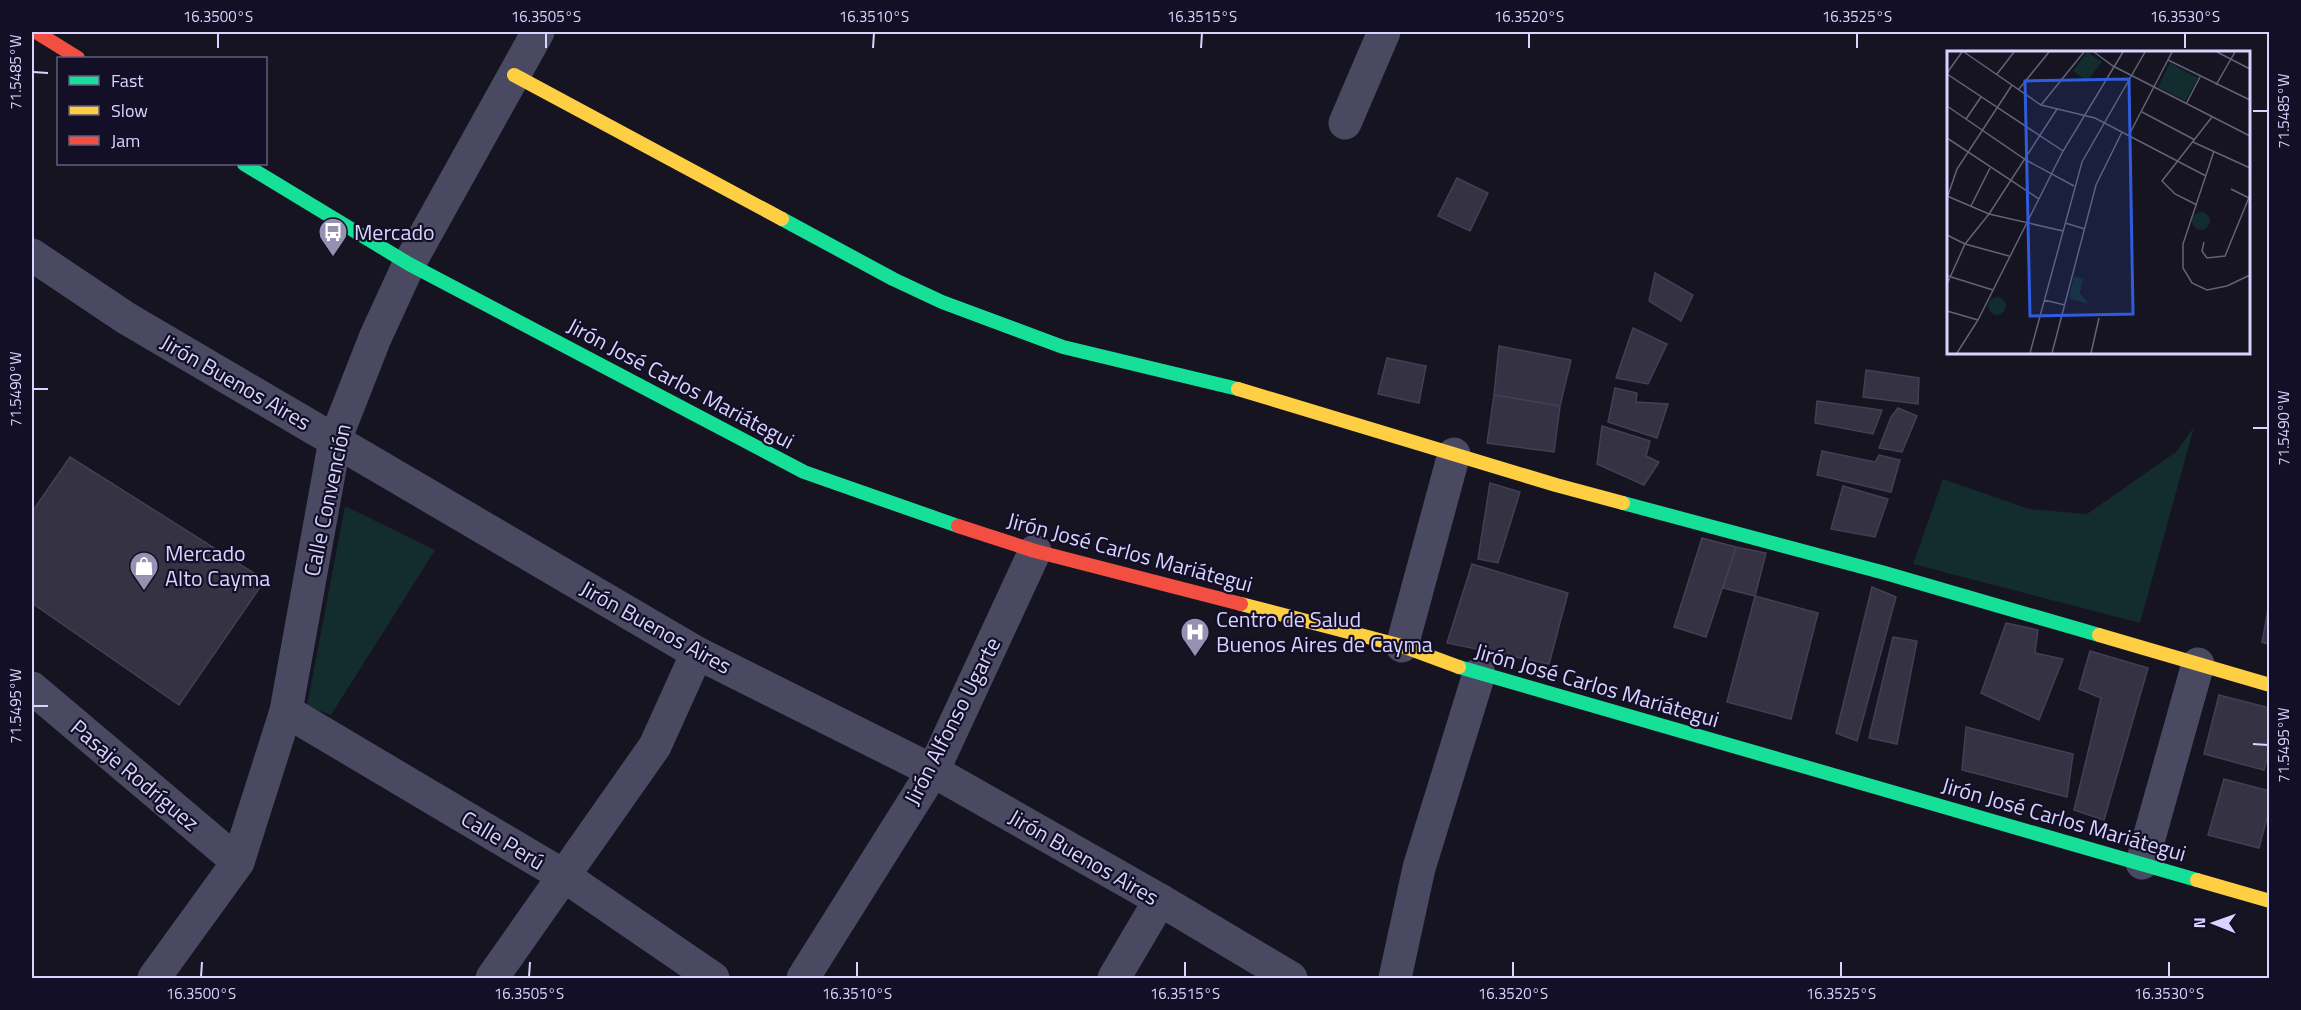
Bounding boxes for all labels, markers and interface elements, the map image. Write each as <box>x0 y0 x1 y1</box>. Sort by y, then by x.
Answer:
text: 16.3500°S <box>183 5 253 28</box>
text: 16.3505°S <box>511 5 581 28</box>
text: 16.3510°S <box>839 5 909 28</box>
text: 16.3515°S <box>1167 5 1237 28</box>
text: 16.3520°S <box>1494 5 1564 28</box>
text: 16.3525°S <box>1822 5 1892 28</box>
text: 16.3530°S <box>2150 5 2220 28</box>
text: 71.5485°W <box>4 34 27 110</box>
inset map <box>1947 51 2250 354</box>
legend <box>57 57 267 165</box>
text: Fast <box>111 67 144 94</box>
text: 71.5485°W <box>2272 73 2295 149</box>
text: Slow <box>111 97 148 124</box>
text: Jam <box>111 127 140 154</box>
place label: Mercado <box>354 215 435 249</box>
bus stop icon: Mercado <box>317 216 349 258</box>
street label: Jirón José Carlos Mariátegui <box>561 309 801 457</box>
street label: Jirón Buenos Aires <box>155 325 317 439</box>
text: 71.5490°W <box>4 351 27 427</box>
text: 71.5490°W <box>2272 390 2295 466</box>
street label: Calle Convención <box>294 420 360 580</box>
street label: Jirón José Carlos Mariátegui <box>1003 503 1257 601</box>
place label: Mercado Alto Cayma <box>165 536 270 595</box>
shop icon: Mercado Alto Cayma <box>128 550 160 592</box>
street label: Jirón Buenos Aires <box>574 571 738 683</box>
place label: Centro de Salud Buenos Aires de Cayma <box>1216 602 1433 661</box>
hospital icon: Centro de Salud Buenos Aires de Cayma <box>1179 616 1211 658</box>
street label: Jirón Alfonso Ugarte <box>895 631 1009 811</box>
street label: Jirón José Carlos Mariátegui <box>1471 634 1723 736</box>
text: 71.5495°W <box>4 668 27 744</box>
text: 71.5495°W <box>2272 707 2295 783</box>
street label: Pasaje Rodríguez <box>63 711 207 839</box>
street label: Jirón José Carlos Mariátegui <box>1938 768 2190 870</box>
street label: Jirón Buenos Aires <box>1003 800 1165 914</box>
street label: Calle Perú <box>455 802 551 878</box>
north arrow <box>2184 893 2244 953</box>
text: N <box>2187 917 2211 928</box>
text: 16.3500°S <box>166 982 236 1005</box>
text: 16.3505°S <box>494 982 564 1005</box>
text: 16.3510°S <box>822 982 892 1005</box>
text: 16.3515°S <box>1150 982 1220 1005</box>
text: 16.3520°S <box>1478 982 1548 1005</box>
text: 16.3525°S <box>1806 982 1876 1005</box>
text: 16.3530°S <box>2134 982 2204 1005</box>

